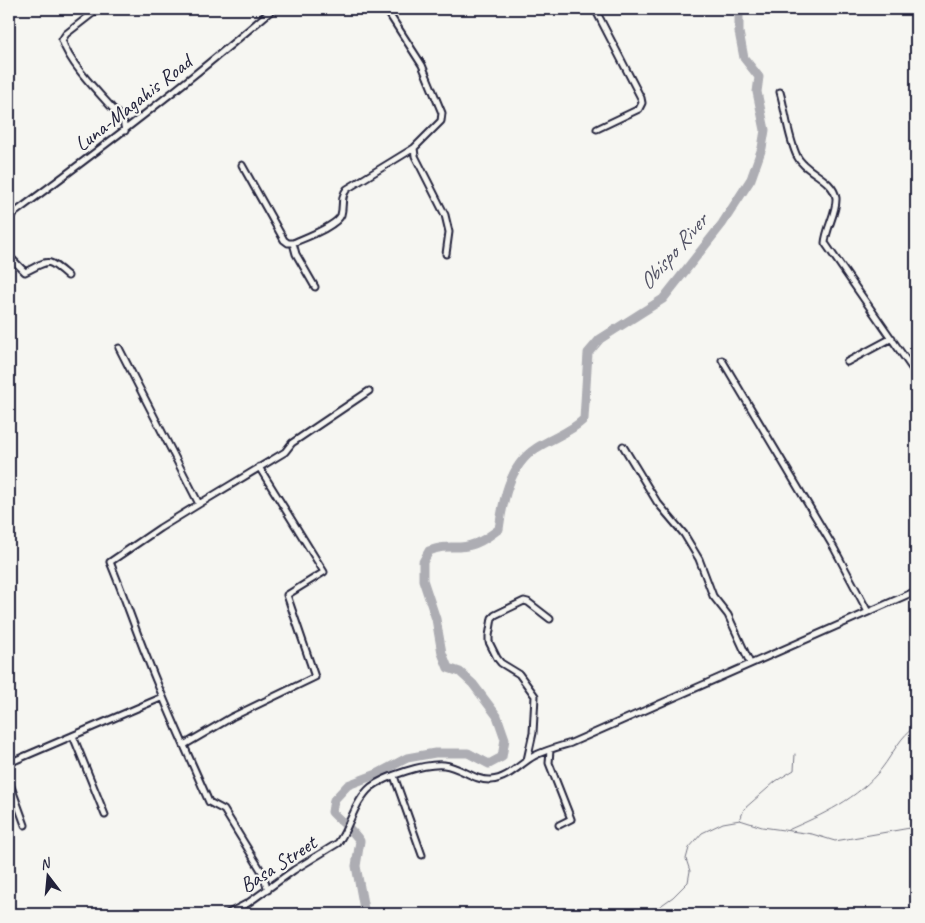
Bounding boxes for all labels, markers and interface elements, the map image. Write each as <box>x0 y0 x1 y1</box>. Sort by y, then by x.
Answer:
street label: Luna-Magahis Road <box>69 47 200 157</box>
water label: Obispo River <box>632 206 716 296</box>
street label: Basa Street <box>235 829 323 898</box>
north arrow <box>22 850 72 900</box>
text: N <box>38 854 53 873</box>

